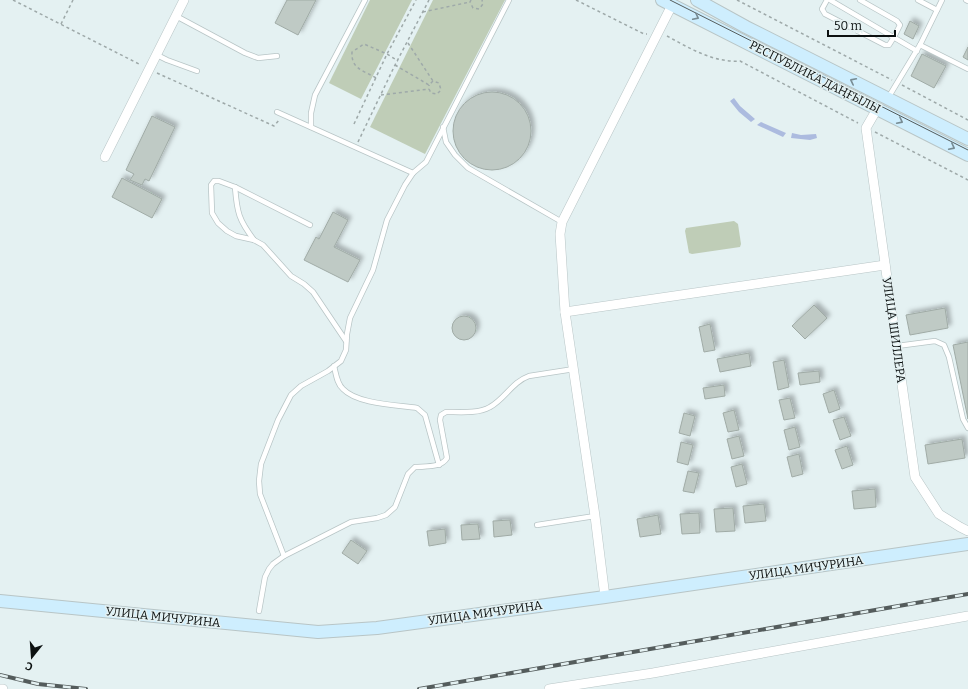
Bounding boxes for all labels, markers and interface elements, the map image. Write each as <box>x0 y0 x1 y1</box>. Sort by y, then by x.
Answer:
one-way arrow <box>692 12 700 20</box>
scale bar <box>828 12 895 38</box>
text: 50 m <box>834 19 863 33</box>
street label: РЕСПУБЛИКА ДАҢҒЫЛЫ <box>747 38 883 116</box>
one-way arrow <box>849 79 857 86</box>
one-way arrow <box>895 116 903 124</box>
one-way arrow <box>948 142 955 150</box>
street label: УЛИЦА ШИЛЛЕРА <box>880 276 908 384</box>
street label: УЛИЦА МИЧУРИНА <box>748 553 865 583</box>
street label: УЛИЦА МИЧУРИНА <box>427 598 544 628</box>
street label: УЛИЦА МИЧУРИНА <box>105 604 222 630</box>
north arrow <box>12 637 52 677</box>
text: С <box>24 659 34 673</box>

